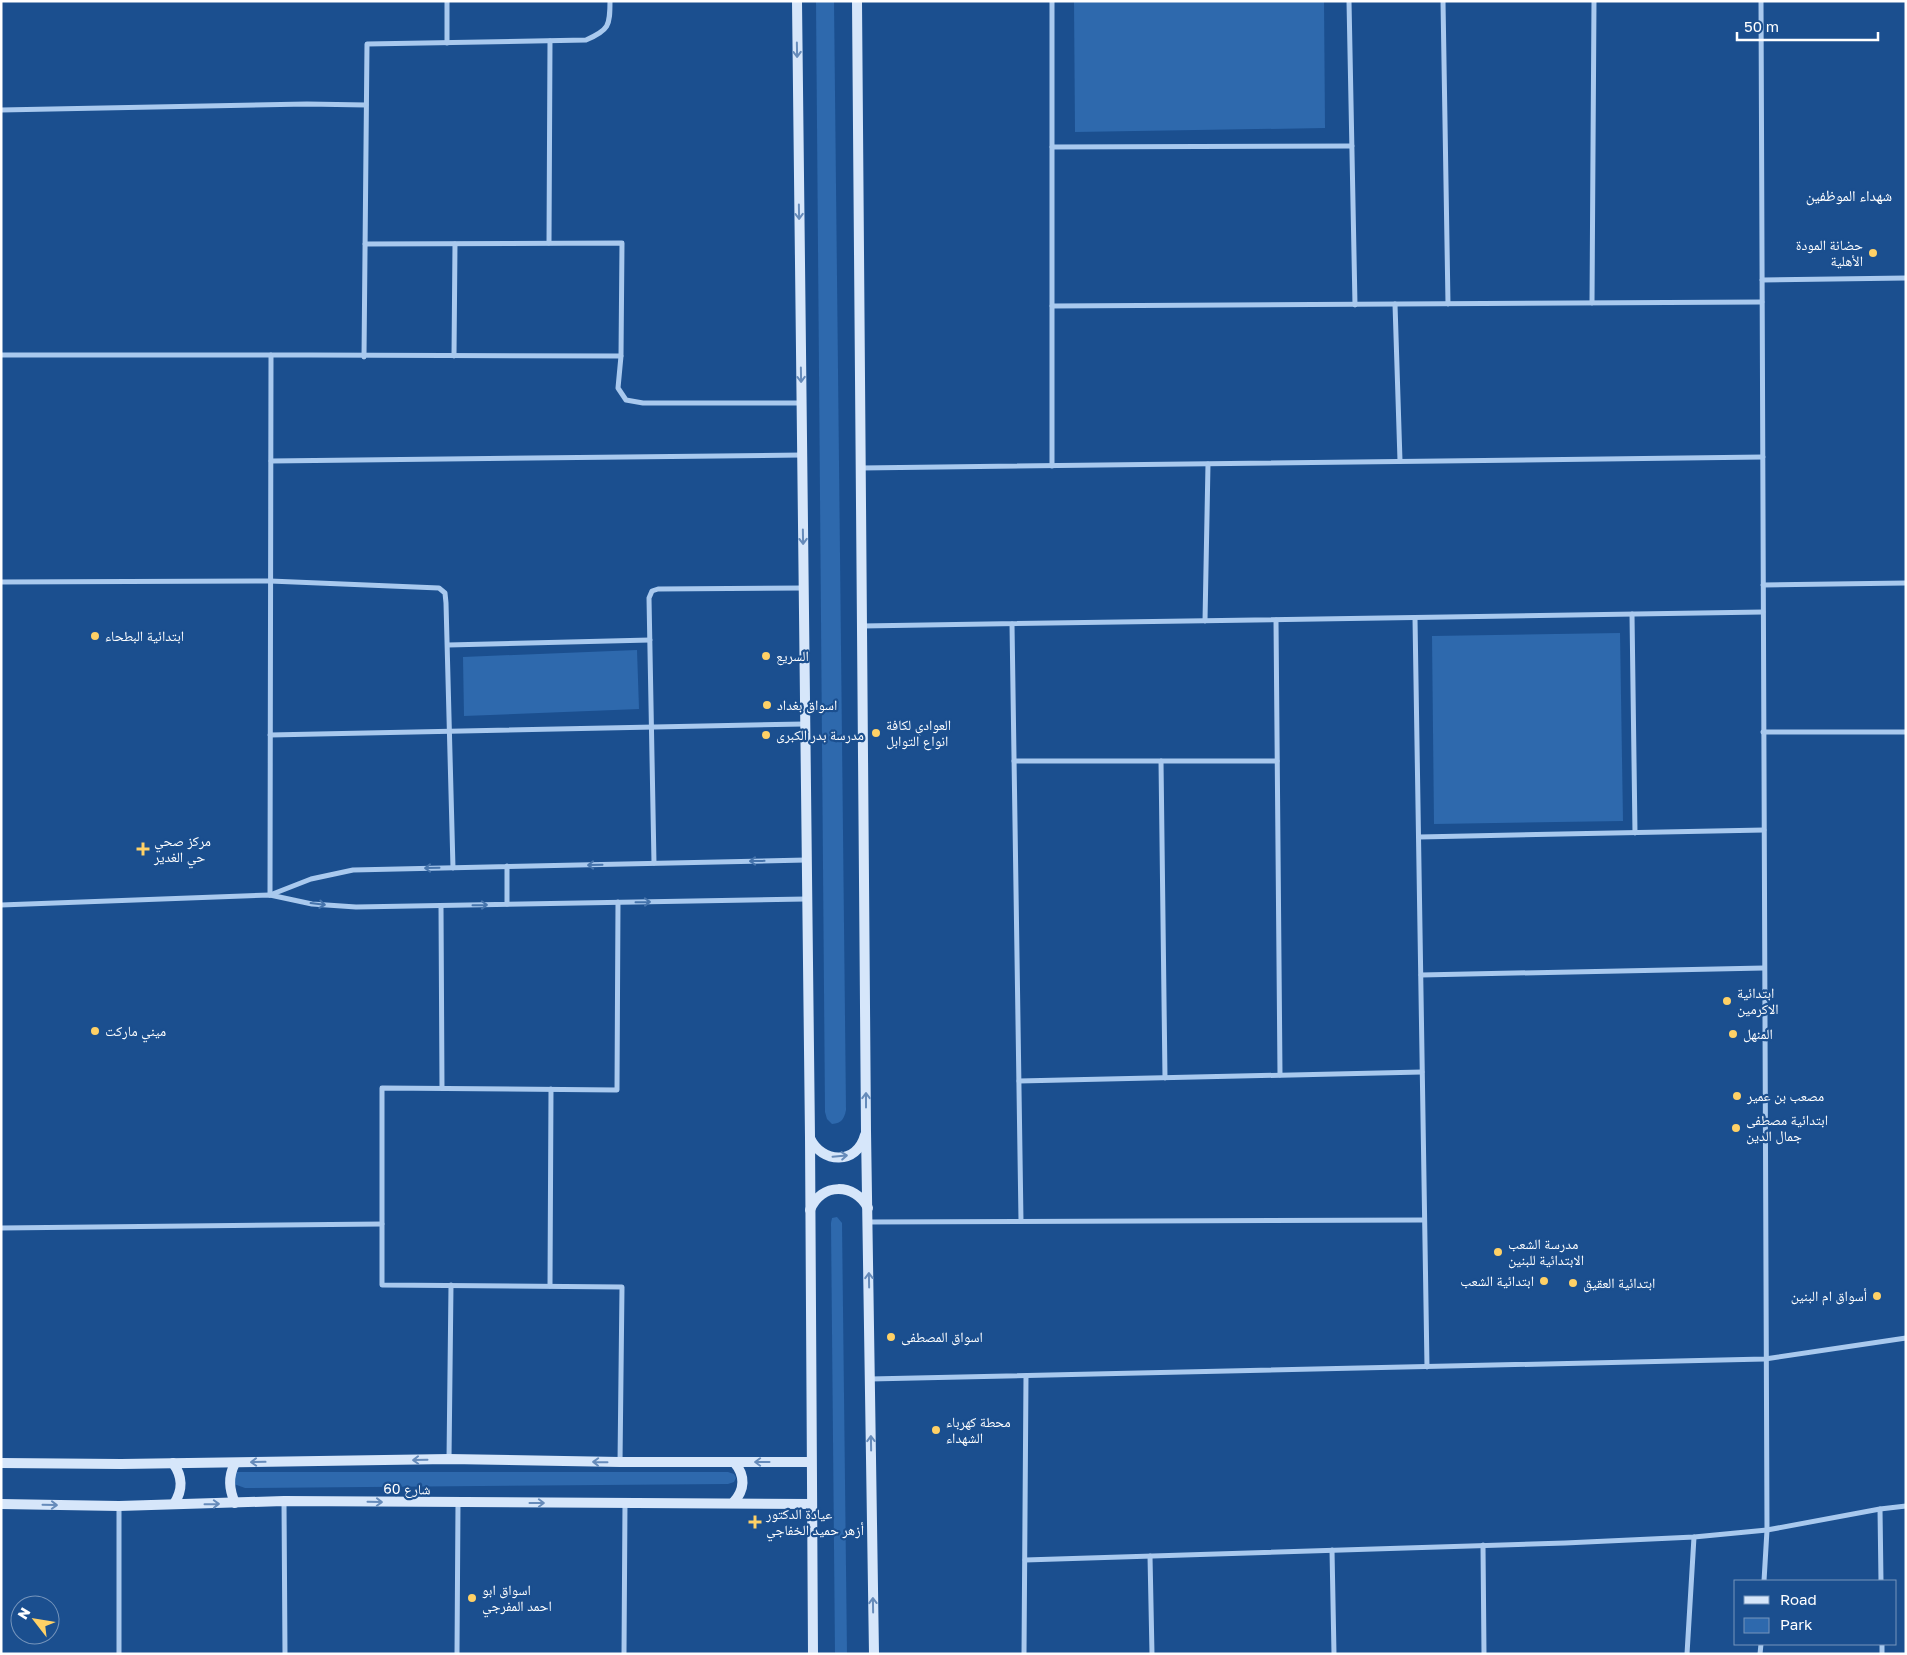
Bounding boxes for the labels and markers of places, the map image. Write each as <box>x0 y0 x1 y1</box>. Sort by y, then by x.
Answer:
place label: حضانة المودة الأهلية <box>1796 236 1863 269</box>
marker: حضانة المودة الأهلية <box>1867 247 1879 259</box>
place label: ابتدائية البطحاء <box>105 627 184 644</box>
marker: ابتدائية البطحاء <box>89 630 101 642</box>
place label: السريع <box>776 647 809 666</box>
marker: السريع <box>760 650 772 662</box>
place label: اسواق بغداد <box>777 696 837 714</box>
marker: اسواق بغداد <box>761 699 773 711</box>
place label: العوادي لكافة انواع التوابل <box>886 716 951 751</box>
place label: مدرسة بدر الكبرى <box>776 726 864 744</box>
marker: العوادي لكافة انواع التوابل <box>870 727 882 739</box>
marker: مدرسة بدر الكبرى <box>760 729 772 741</box>
place label: مركز صحي حي الغدير <box>153 832 211 869</box>
marker: مركز صحي حي الغدير <box>136 842 150 856</box>
place label: ابتدائية الاكرمين <box>1737 984 1779 1018</box>
marker: ابتدائية الاكرمين <box>1721 995 1733 1007</box>
place label: ميني ماركت <box>105 1022 166 1043</box>
marker: ميني ماركت <box>89 1025 101 1037</box>
place label: المنهل <box>1743 1025 1773 1043</box>
marker: المنهل <box>1727 1028 1739 1040</box>
place label: مصعب بن عمير <box>1746 1087 1824 1105</box>
marker: مصعب بن عمير <box>1731 1090 1743 1102</box>
place label: ابتدائية مصطفى جمال الدين <box>1746 1111 1828 1145</box>
marker: ابتدائية مصطفى جمال الدين <box>1730 1122 1742 1134</box>
place label: مدرسة الشعب الابتدائية للبنين <box>1508 1235 1584 1269</box>
marker: مدرسة الشعب الابتدائية للبنين <box>1492 1246 1504 1258</box>
place label: ابتدائية الشعب <box>1460 1272 1534 1289</box>
place label: ابتدائية العقيق <box>1583 1274 1655 1293</box>
marker: ابتدائية الشعب <box>1538 1275 1550 1287</box>
marker: ابتدائية العقيق <box>1567 1277 1579 1289</box>
place label: أسواق ام البنين <box>1791 1287 1867 1306</box>
marker: أسواق ام البنين <box>1871 1290 1883 1302</box>
place label: اسواق المصطفى <box>901 1328 983 1346</box>
marker: اسواق المصطفى <box>885 1331 897 1343</box>
place label: محطة كهرباء الشهداء <box>946 1413 1011 1446</box>
marker: محطة كهرباء الشهداء <box>930 1424 942 1436</box>
place label: عيادة الدكتور أزهر حميد الخفاجي <box>765 1505 864 1542</box>
marker: عيادة الدكتور أزهر حميد الخفاجي <box>748 1515 762 1529</box>
place label: اسواق ابو احمد المفرجي <box>482 1581 552 1618</box>
marker: اسواق ابو احمد المفرجي <box>466 1592 478 1604</box>

